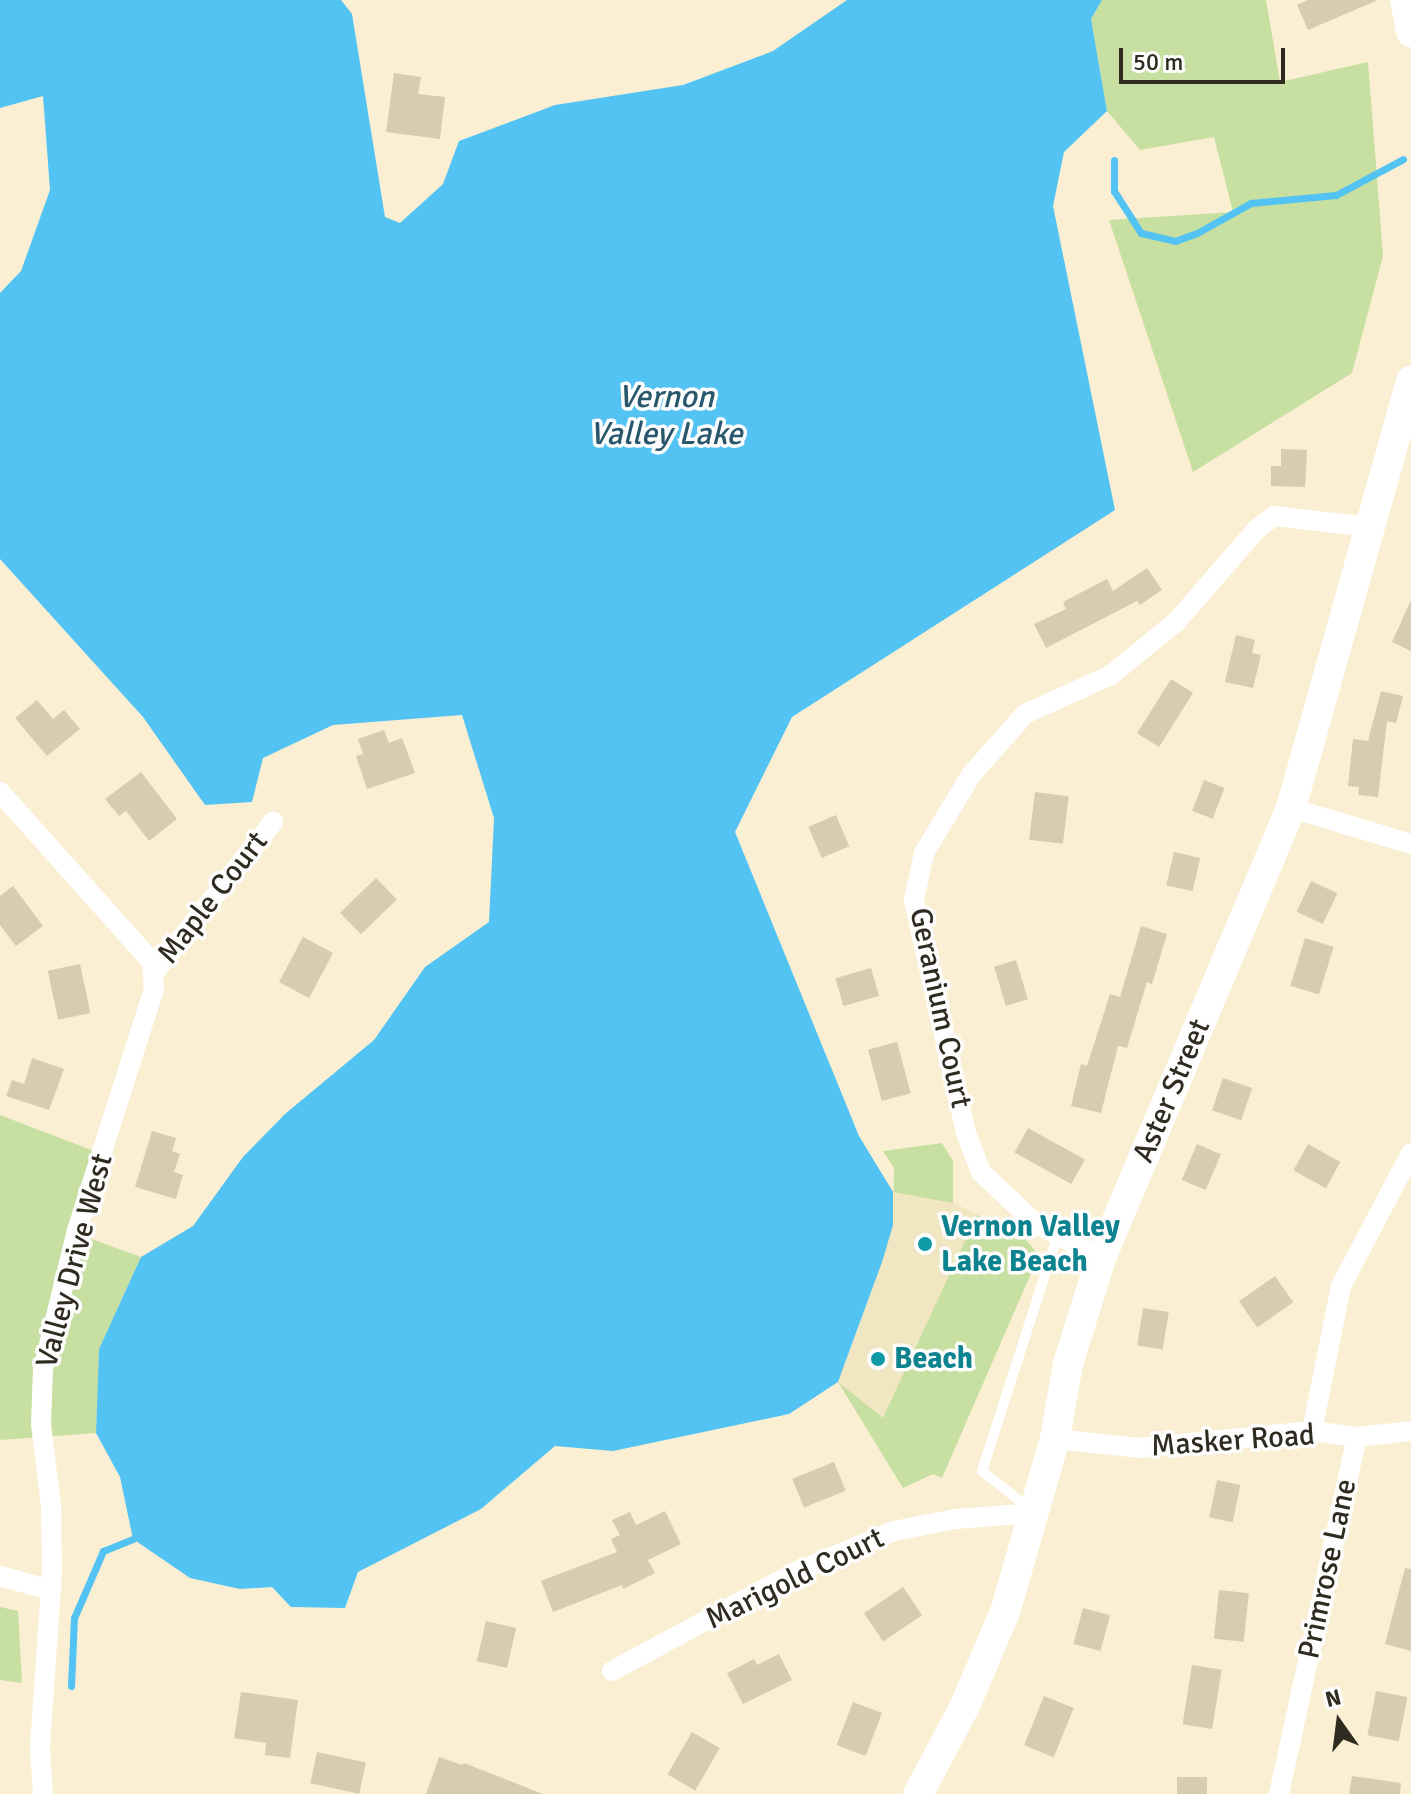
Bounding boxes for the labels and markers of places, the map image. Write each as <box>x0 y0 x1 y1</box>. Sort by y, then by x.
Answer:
place label: Vernon Valley Lake Beach <box>941 1209 1120 1280</box>
marker: Vernon Valley Lake Beach <box>916 1235 934 1253</box>
place label: Beach <box>894 1341 973 1377</box>
marker: Beach <box>869 1350 887 1368</box>

